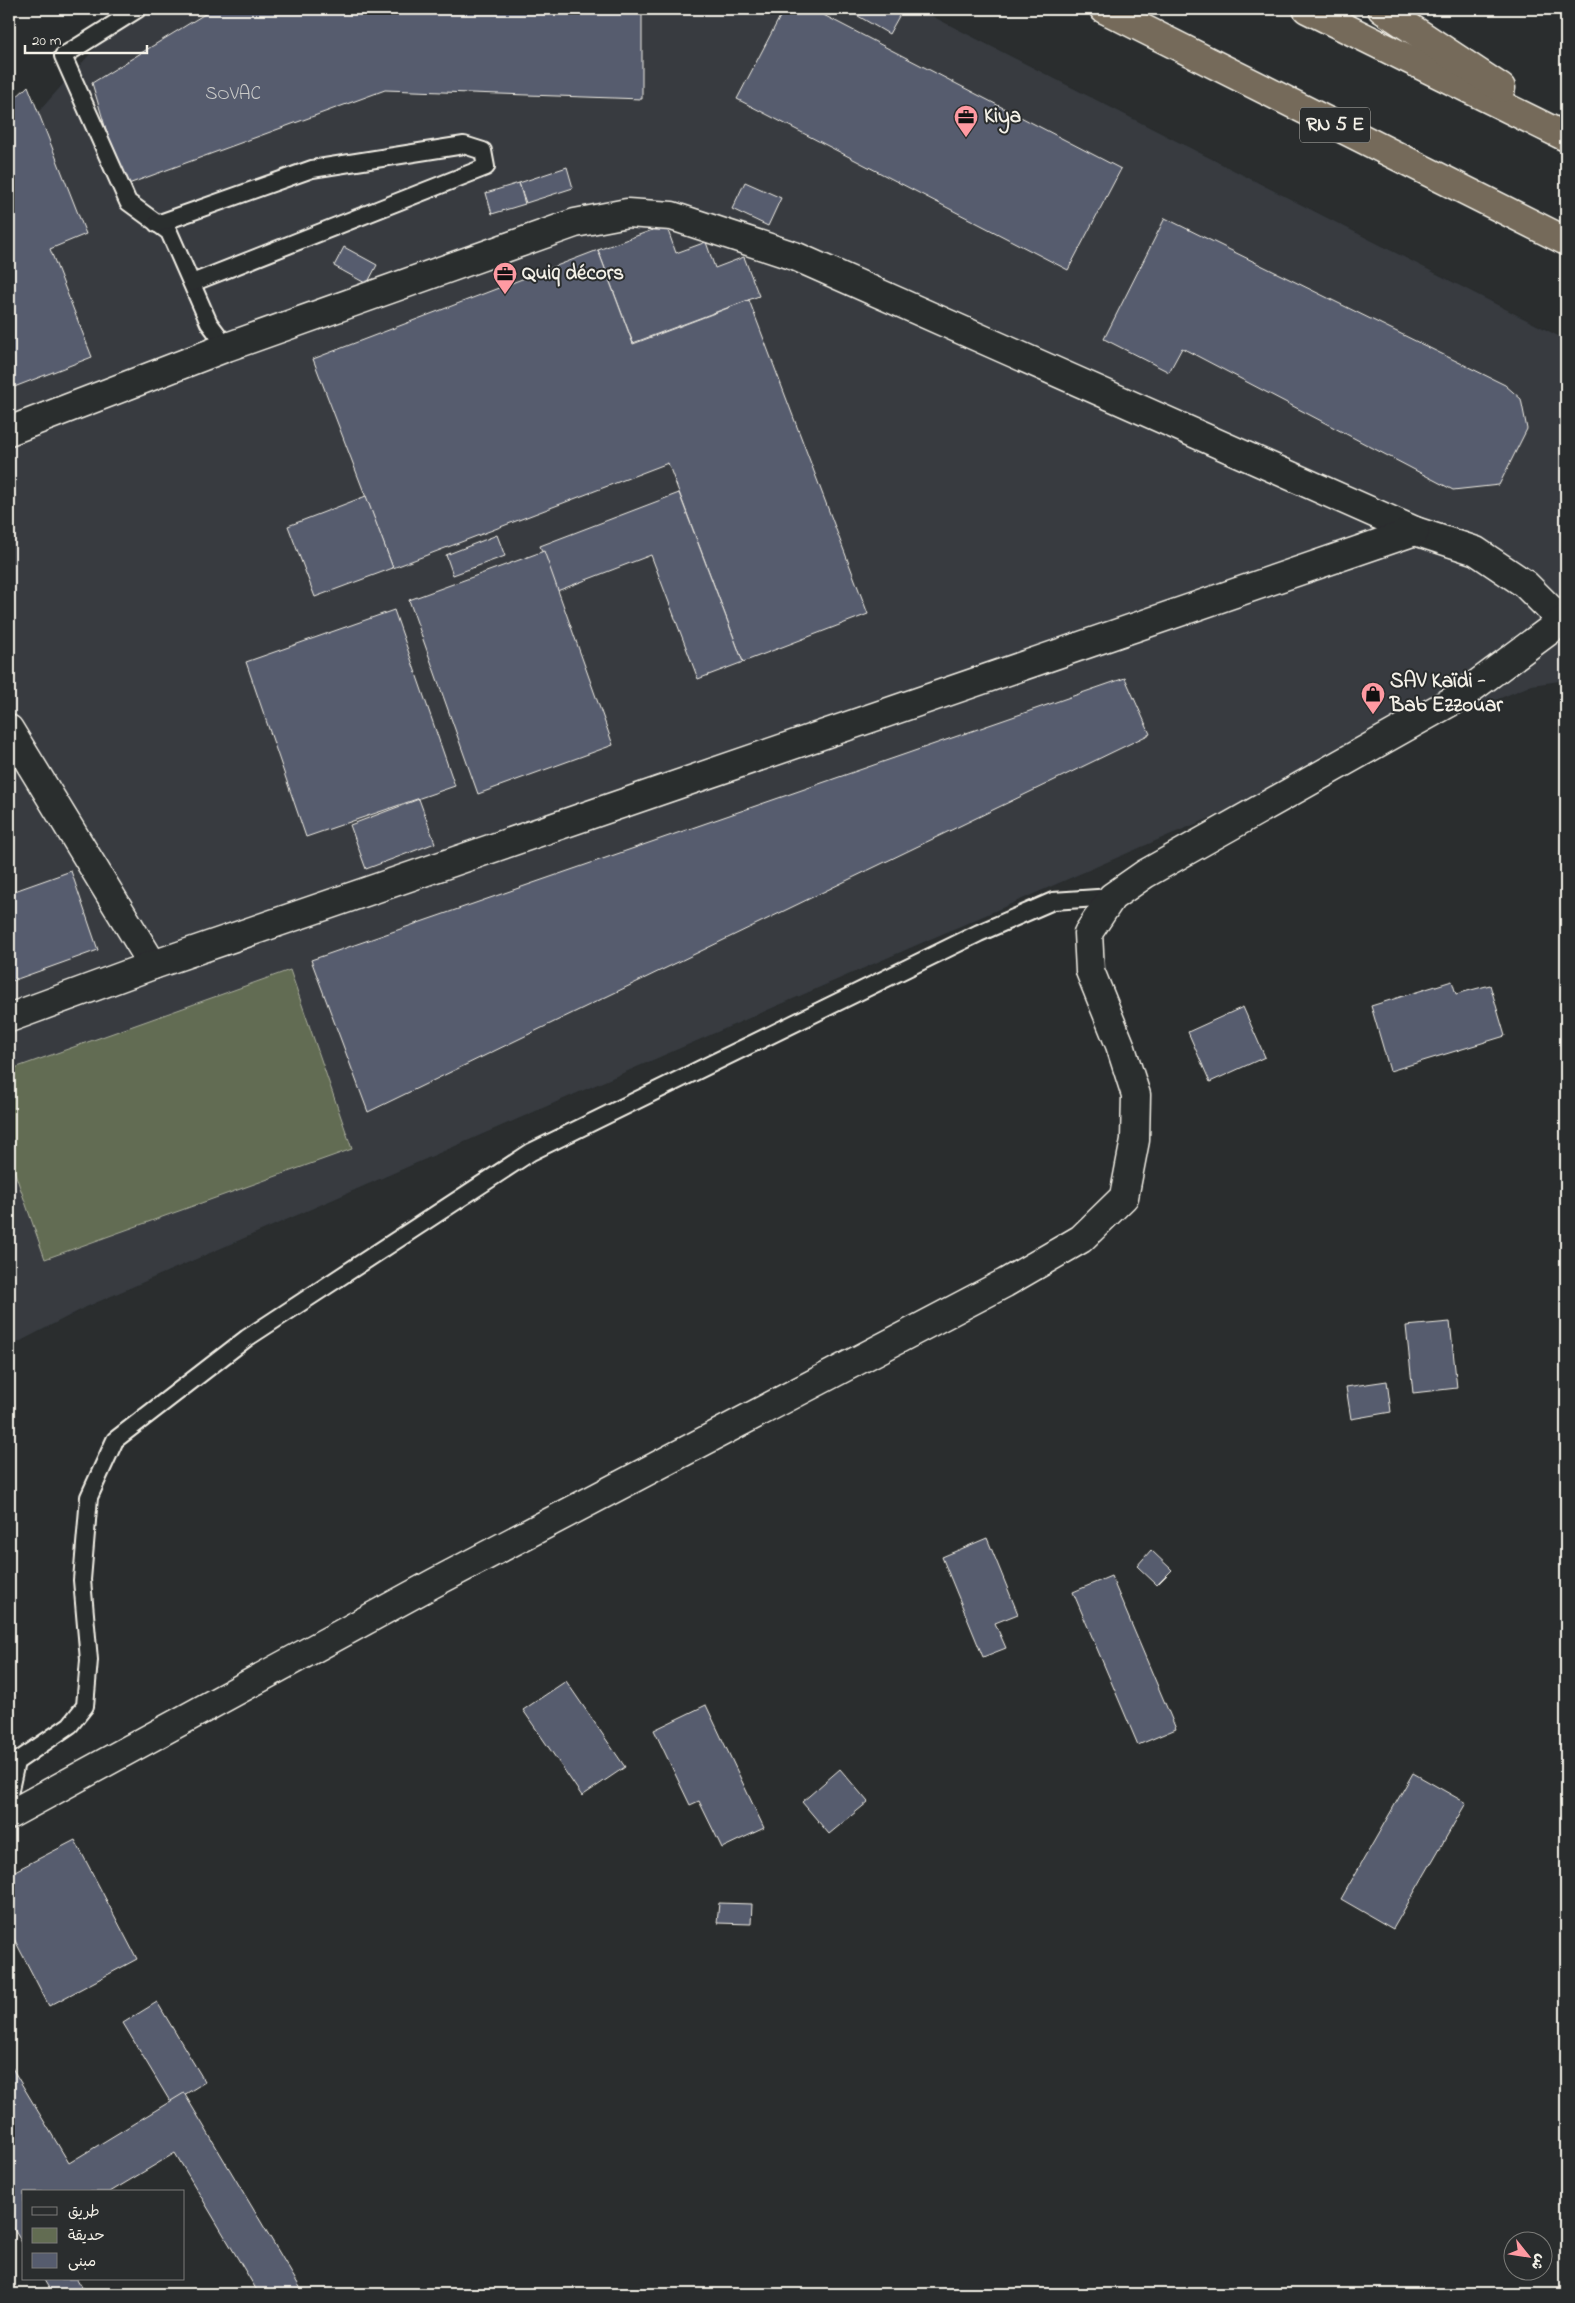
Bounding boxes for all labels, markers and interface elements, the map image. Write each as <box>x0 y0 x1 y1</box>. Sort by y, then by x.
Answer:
scale bar <box>25 22 148 54</box>
text: 20 m <box>32 30 62 52</box>
house number: SOVAC <box>205 81 261 108</box>
place label: Kiya <box>984 102 1021 134</box>
office icon: Kiya <box>953 104 979 138</box>
road number: RN 5 E <box>1300 108 1370 142</box>
place label: Quiq décors <box>522 259 624 289</box>
office icon: Quiq décors <box>492 261 518 295</box>
place label: SAV Kaïdi - Bab Ezzouar <box>1389 667 1503 721</box>
shop icon: SAV Kaïdi - Bab Ezzouar <box>1360 681 1386 715</box>
legend <box>22 2190 185 2280</box>
text: طريق <box>68 2201 100 2223</box>
text: حديقة <box>68 2225 105 2247</box>
north arrow <box>1502 2230 1552 2280</box>
text: ش <box>1525 2250 1551 2274</box>
text: مبنى <box>68 2251 96 2273</box>

